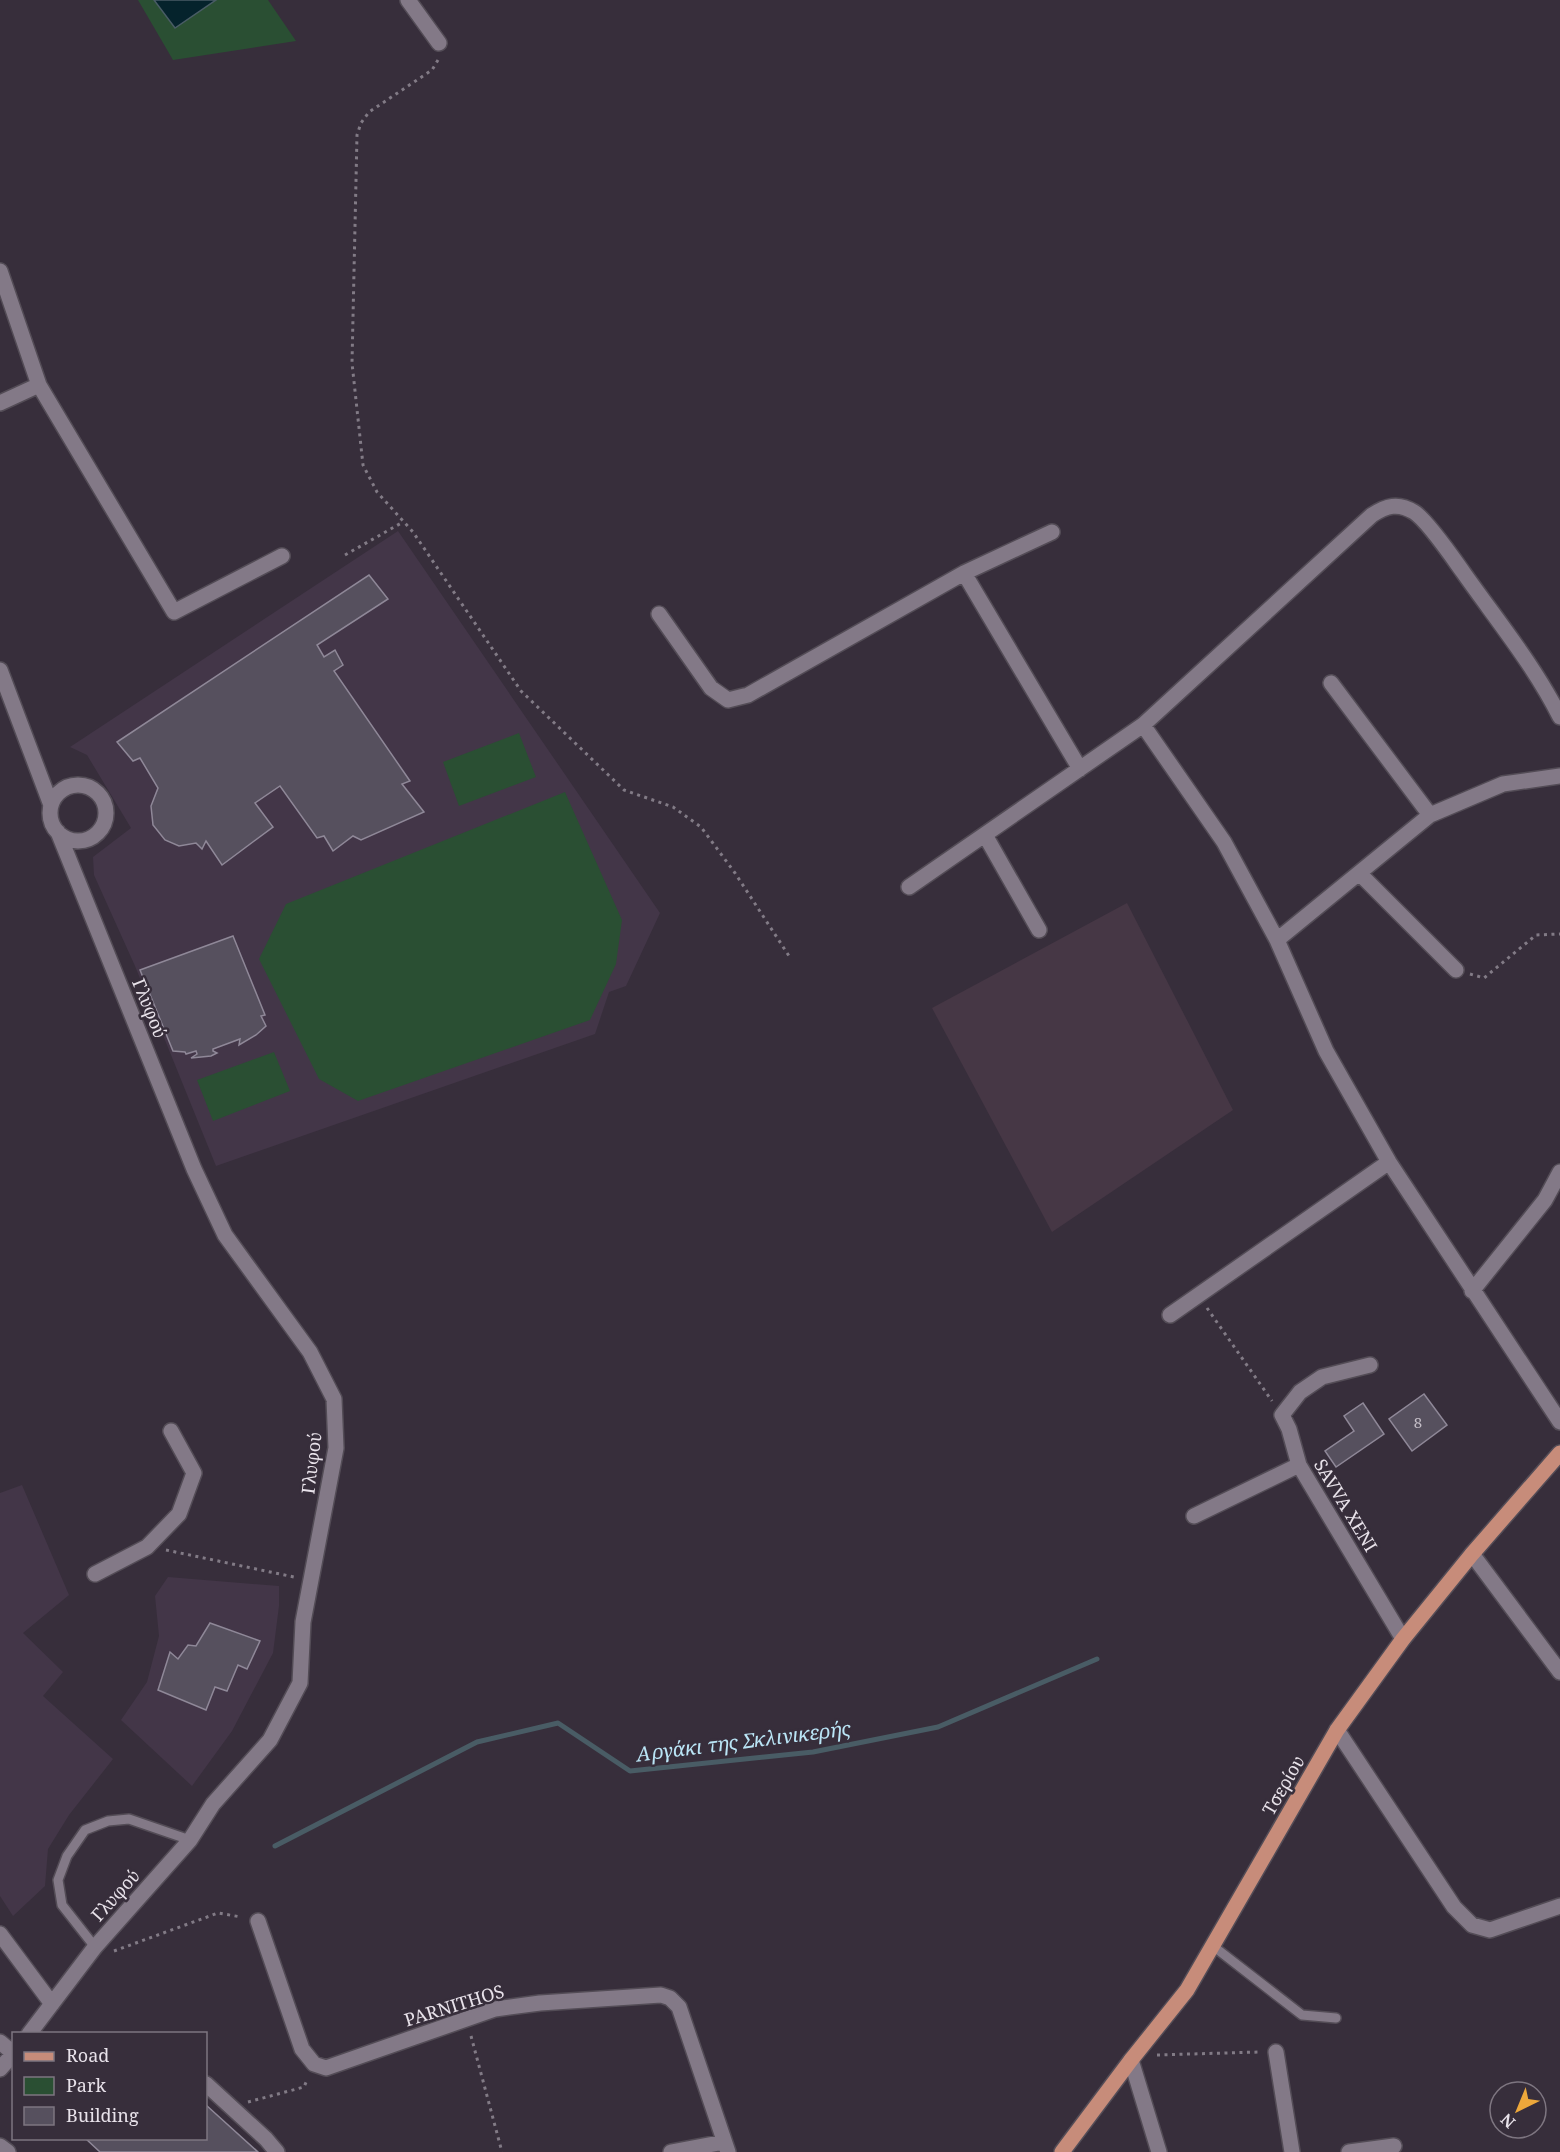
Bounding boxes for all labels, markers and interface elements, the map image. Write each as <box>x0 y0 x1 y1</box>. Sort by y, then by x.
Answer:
street label: Γλυφού <box>127 975 173 1041</box>
house number: 8 <box>1414 1412 1422 1432</box>
street label: Γλυφού <box>295 1431 327 1495</box>
street label: SAVVA XENI <box>1309 1454 1383 1556</box>
water label: Αργάκι της Σκλινικερής <box>633 1714 853 1768</box>
street label: Τσερίου <box>1256 1751 1310 1819</box>
street label: Γλυφού <box>85 1864 145 1926</box>
street label: PARNITHOS <box>401 1978 507 2032</box>
legend <box>12 2032 207 2140</box>
text: Road <box>66 2043 109 2067</box>
text: Park <box>66 2073 106 2097</box>
north arrow <box>1488 2080 1548 2140</box>
text: Building <box>66 2103 139 2127</box>
text: N <box>1495 2108 1520 2133</box>

